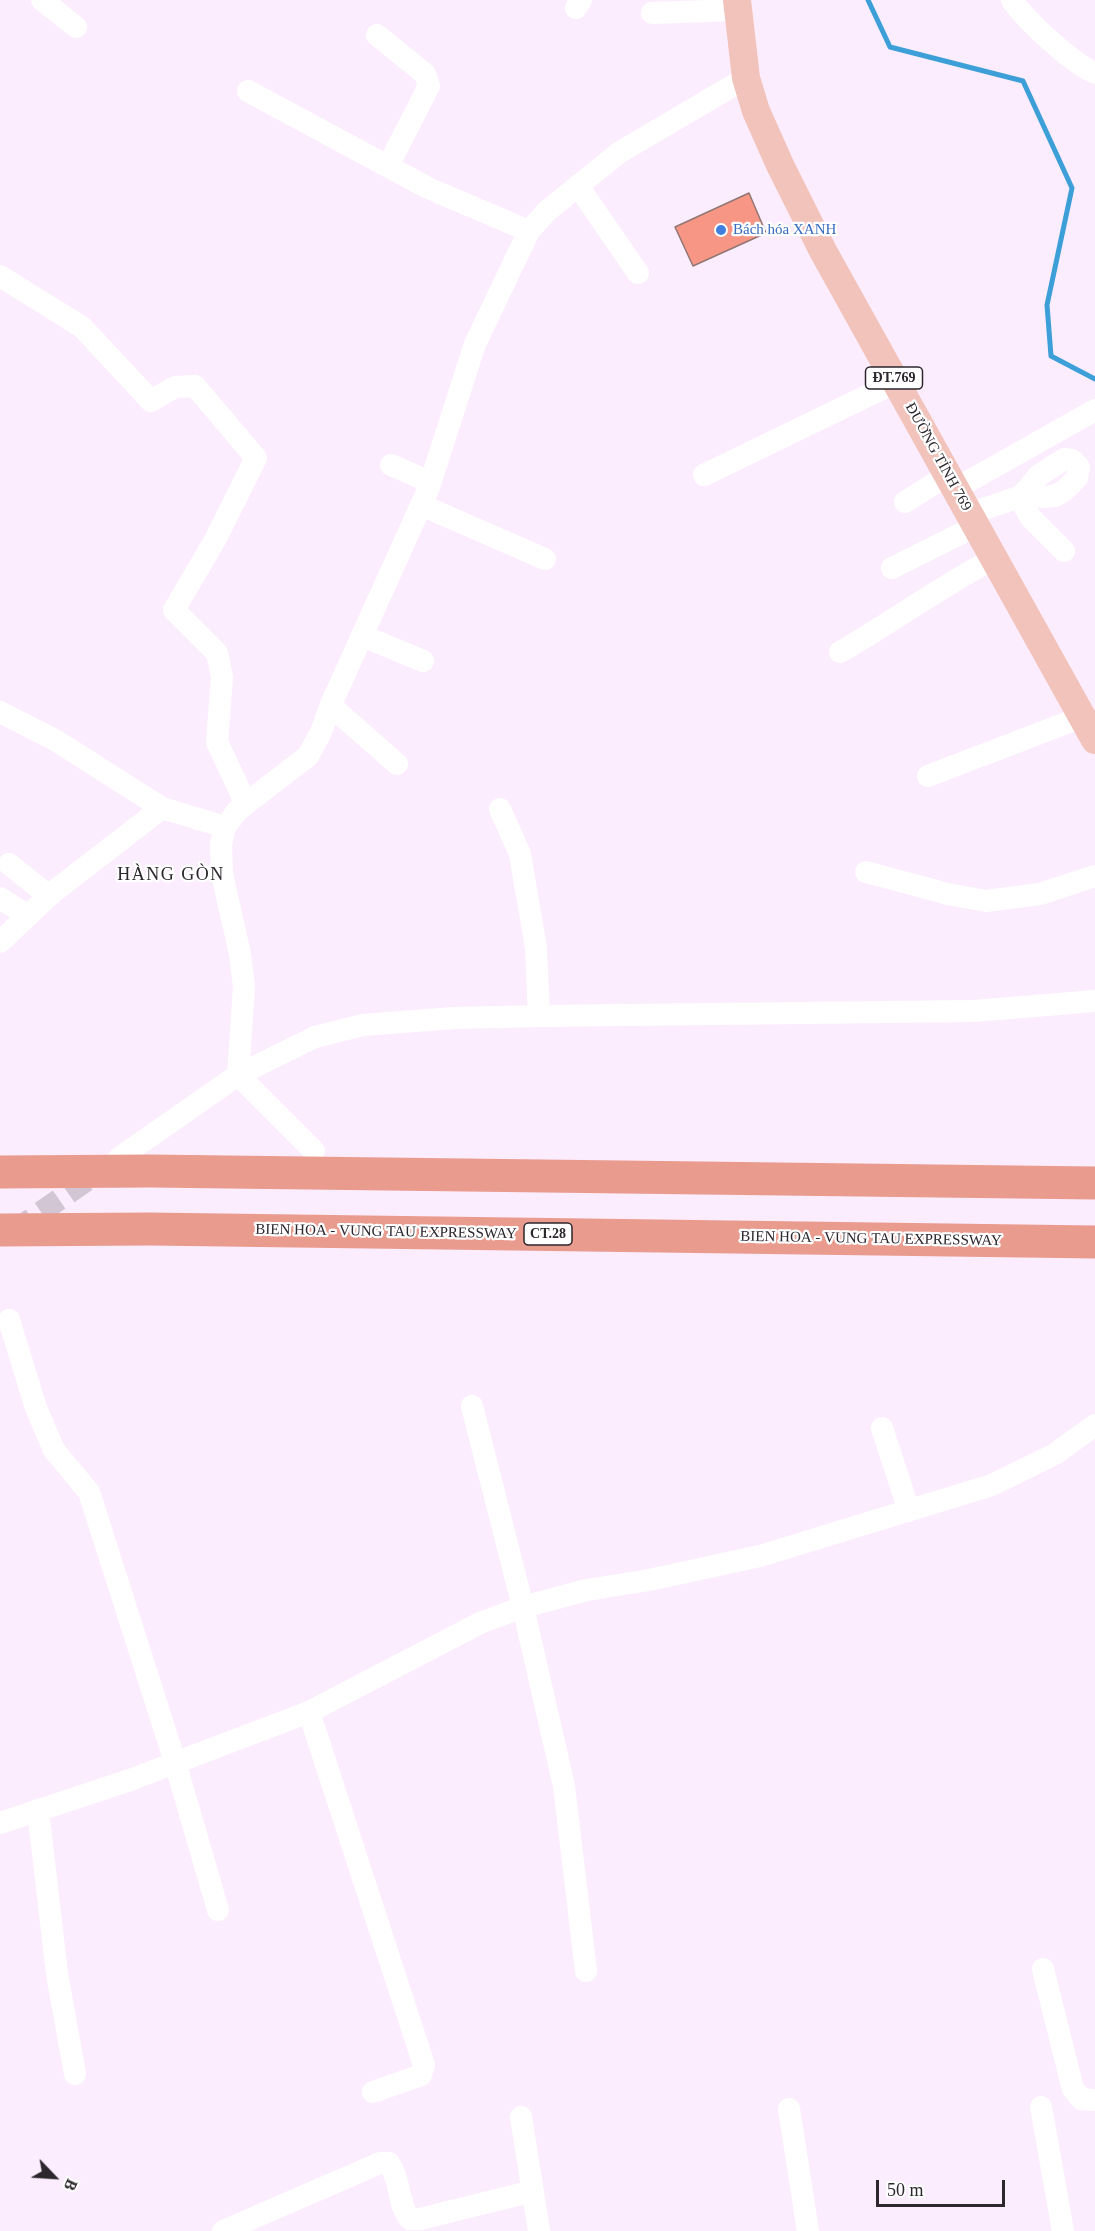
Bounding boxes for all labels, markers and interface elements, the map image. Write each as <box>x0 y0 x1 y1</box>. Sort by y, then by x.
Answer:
place label: Bách hóa XANH <box>733 221 836 239</box>
marker: Bách hóa XANH <box>714 223 728 237</box>
road number: ĐT.769 <box>866 367 922 389</box>
street label: ĐƯỜNG TỈNH 769 <box>901 400 975 514</box>
district label: HÀNG GÒN <box>117 864 225 886</box>
street label: BIEN HOA - VUNG TAU EXPRESSWAY <box>255 1221 517 1243</box>
road number: CT.28 <box>524 1223 572 1245</box>
street label: BIEN HOA - VUNG TAU EXPRESSWAY <box>740 1228 1002 1250</box>
north arrow <box>24 2147 84 2207</box>
scale bar <box>879 2168 1008 2206</box>
text: B <box>61 2176 81 2193</box>
text: 50 m <box>887 2180 924 2200</box>

